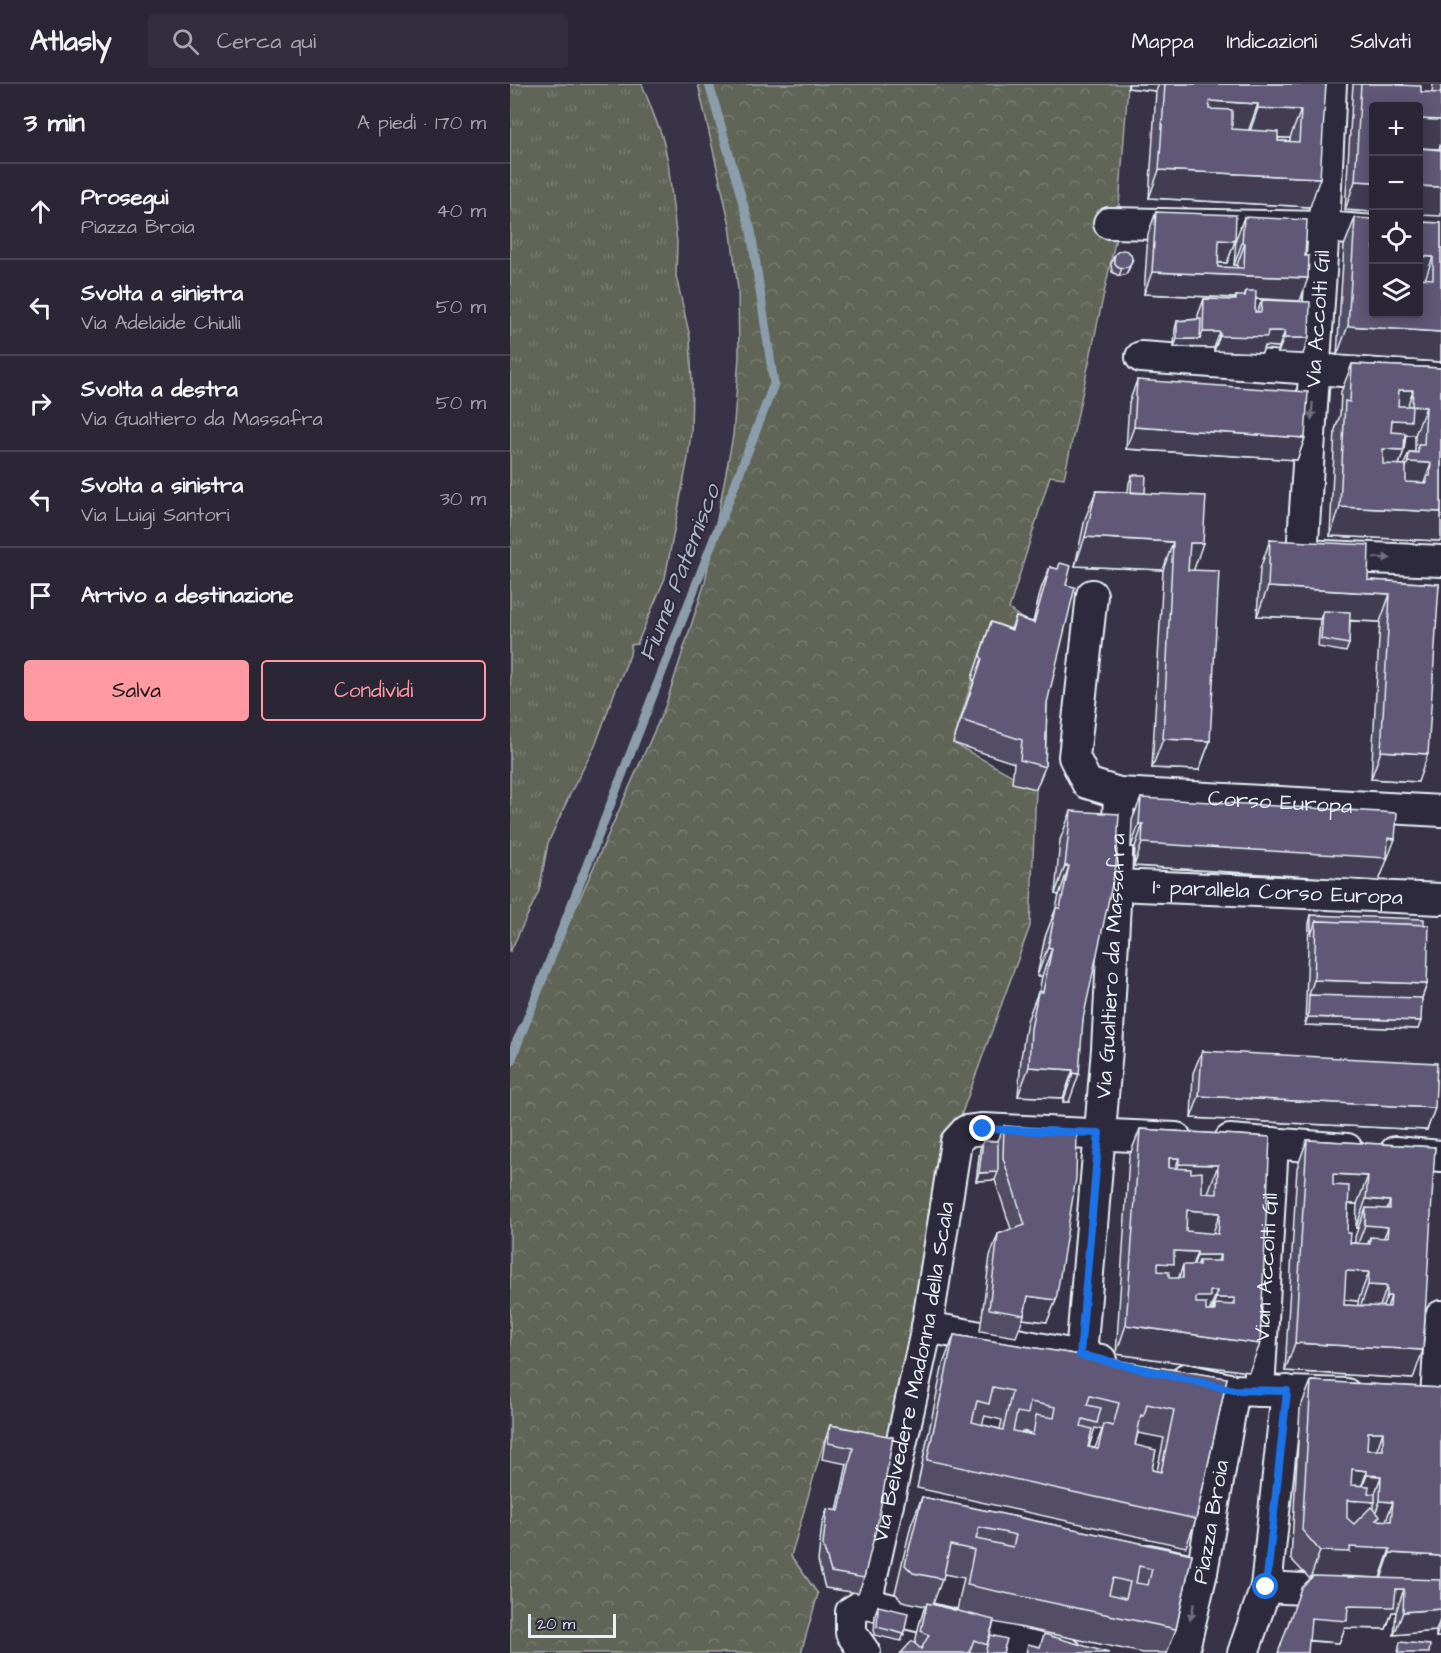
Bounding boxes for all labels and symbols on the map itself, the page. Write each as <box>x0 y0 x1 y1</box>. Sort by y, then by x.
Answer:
street label: Via Accolti Gil <box>1298 249 1338 389</box>
one-way arrow <box>1307 402 1317 421</box>
water label: Fiume Patemisco <box>631 478 730 666</box>
one-way arrow <box>1372 554 1391 563</box>
street label: Corso Europa <box>1207 783 1353 822</box>
street label: Via Gualtiero da Massafra <box>1087 833 1133 1100</box>
street label: I° parallela Corso Europa <box>1152 871 1404 913</box>
route end <box>969 1115 995 1141</box>
street label: Vian Accolti Gil <box>1246 1192 1286 1342</box>
street label: Via Belvedere Madonna della Scala <box>864 1199 962 1545</box>
street label: Piazza Broia <box>1184 1458 1237 1587</box>
route start <box>1252 1573 1278 1599</box>
one-way arrow <box>1187 1603 1197 1621</box>
scale bar <box>528 1611 616 1638</box>

